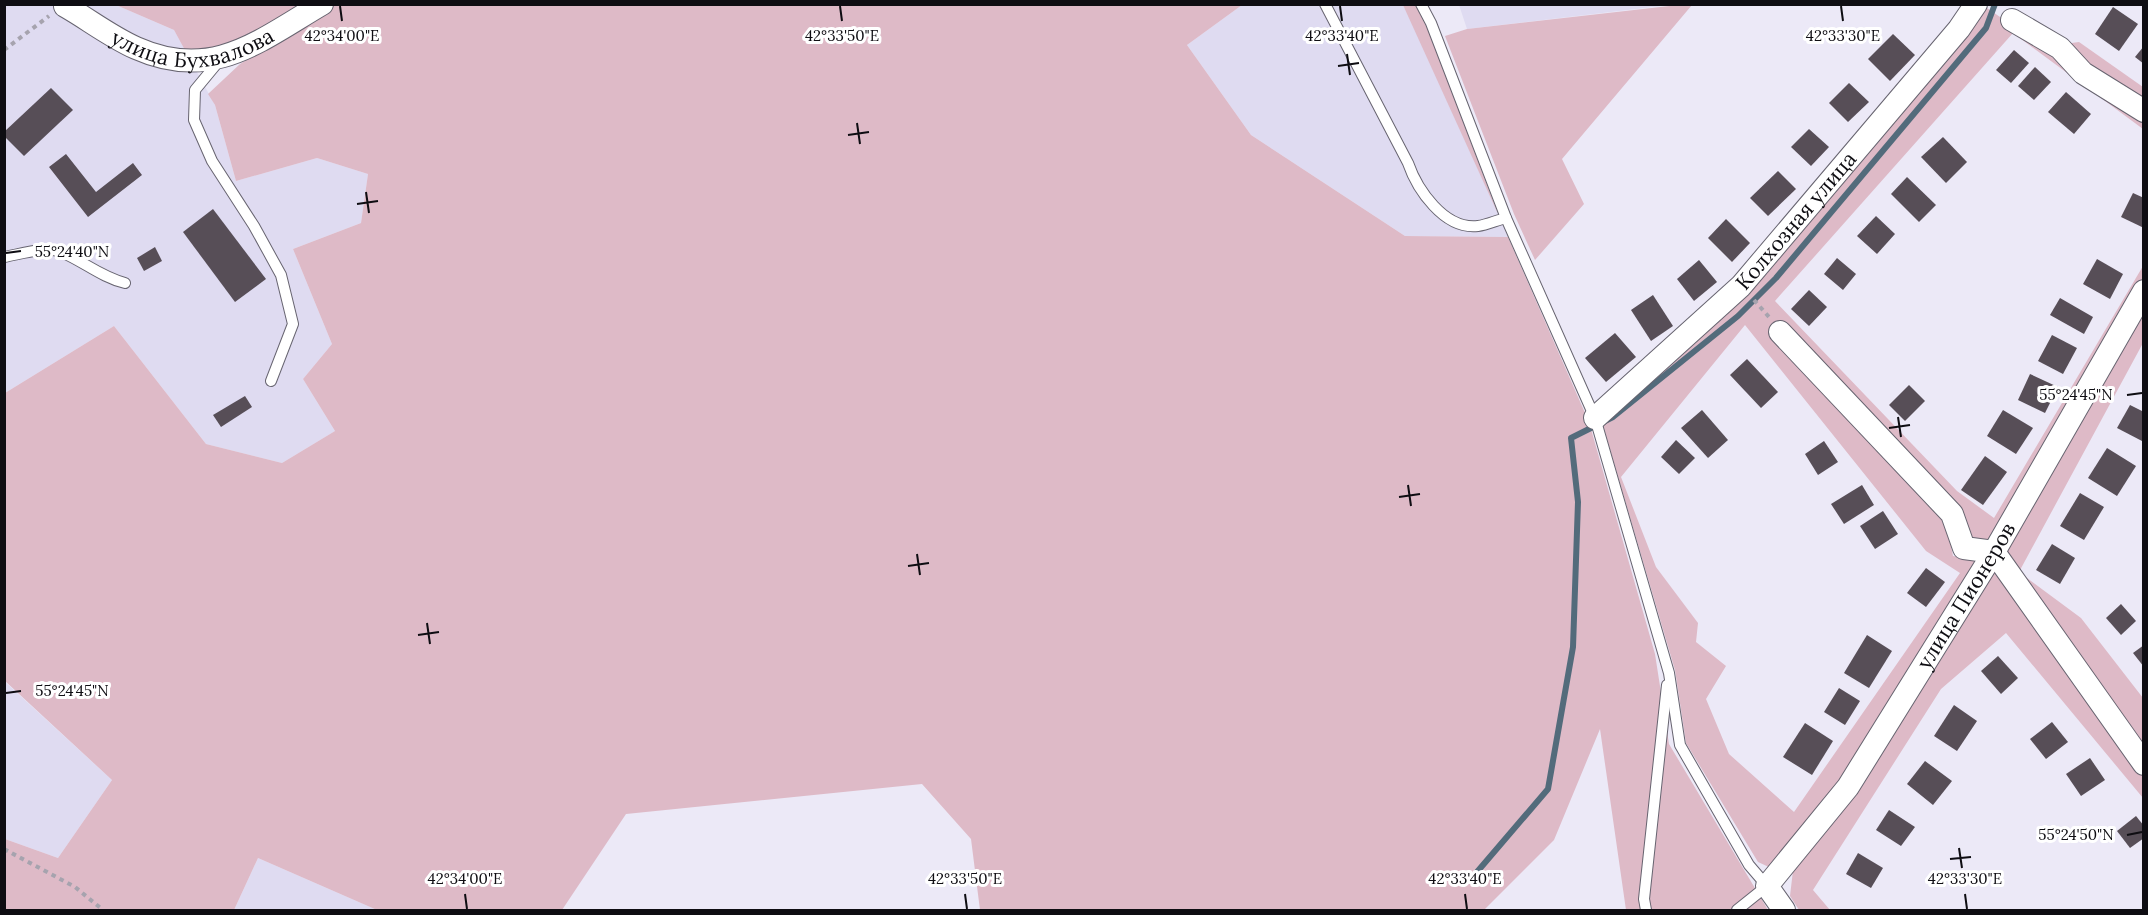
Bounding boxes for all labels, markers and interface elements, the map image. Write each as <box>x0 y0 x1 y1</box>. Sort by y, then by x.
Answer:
street label: улица Бухвалова <box>108 16 278 42</box>
text: улица Бухвалова <box>106 22 279 74</box>
text: 42°34'00"E <box>305 26 379 45</box>
text: 42°33'50"E <box>805 26 879 45</box>
text: 42°33'40"E <box>1305 26 1379 45</box>
text: 42°33'30"E <box>1806 26 1880 45</box>
street label: Колхозная улица <box>1729 146 1862 295</box>
text: 55°24'40"N <box>35 242 109 261</box>
text: 55°24'45"N <box>2039 385 2113 404</box>
street label: улица Пионеров <box>1910 517 2021 674</box>
text: 55°24'45"N <box>35 681 109 700</box>
text: 55°24'50"N <box>2038 825 2114 844</box>
text: 42°34'00"E <box>428 869 502 888</box>
text: 42°33'50"E <box>928 869 1002 888</box>
text: 42°33'40"E <box>1428 869 1502 888</box>
text: 42°33'30"E <box>1928 869 2002 888</box>

